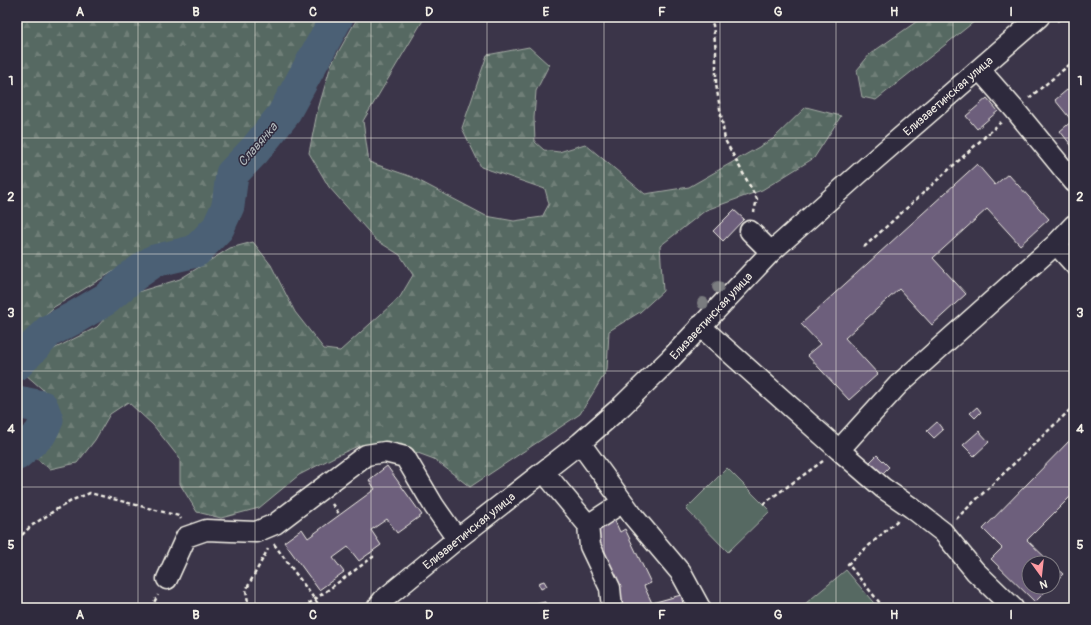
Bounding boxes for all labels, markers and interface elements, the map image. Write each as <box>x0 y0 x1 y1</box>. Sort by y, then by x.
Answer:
text: A <box>76 4 85 20</box>
text: B <box>192 4 200 20</box>
text: C <box>309 4 317 20</box>
text: D <box>425 4 433 20</box>
text: E <box>543 4 550 20</box>
text: F <box>658 4 666 20</box>
text: G <box>774 4 783 20</box>
text: H <box>890 4 898 20</box>
text: I <box>1009 4 1013 20</box>
street label: Елизаветинская улица <box>900 53 997 140</box>
text: 1 <box>8 73 14 89</box>
text: 1 <box>1077 73 1083 89</box>
water label: Славянка <box>234 119 282 170</box>
text: 2 <box>7 189 15 205</box>
text: 2 <box>1076 189 1084 205</box>
street label: Елизаветинская улица <box>667 269 756 363</box>
text: 3 <box>7 305 15 321</box>
text: 3 <box>1076 305 1084 321</box>
text: 4 <box>7 421 15 437</box>
text: 4 <box>1076 421 1084 437</box>
street label: Елизаветинская улица <box>420 489 519 573</box>
text: 5 <box>7 537 15 553</box>
text: 5 <box>1076 537 1084 553</box>
north arrow <box>1021 555 1061 595</box>
text: N <box>1038 577 1049 592</box>
text: A <box>76 607 85 623</box>
text: B <box>192 607 200 623</box>
text: C <box>309 607 317 623</box>
text: D <box>425 607 433 623</box>
text: E <box>543 607 550 623</box>
text: F <box>658 607 666 623</box>
text: G <box>774 607 783 623</box>
text: H <box>890 607 898 623</box>
text: I <box>1009 607 1013 623</box>

